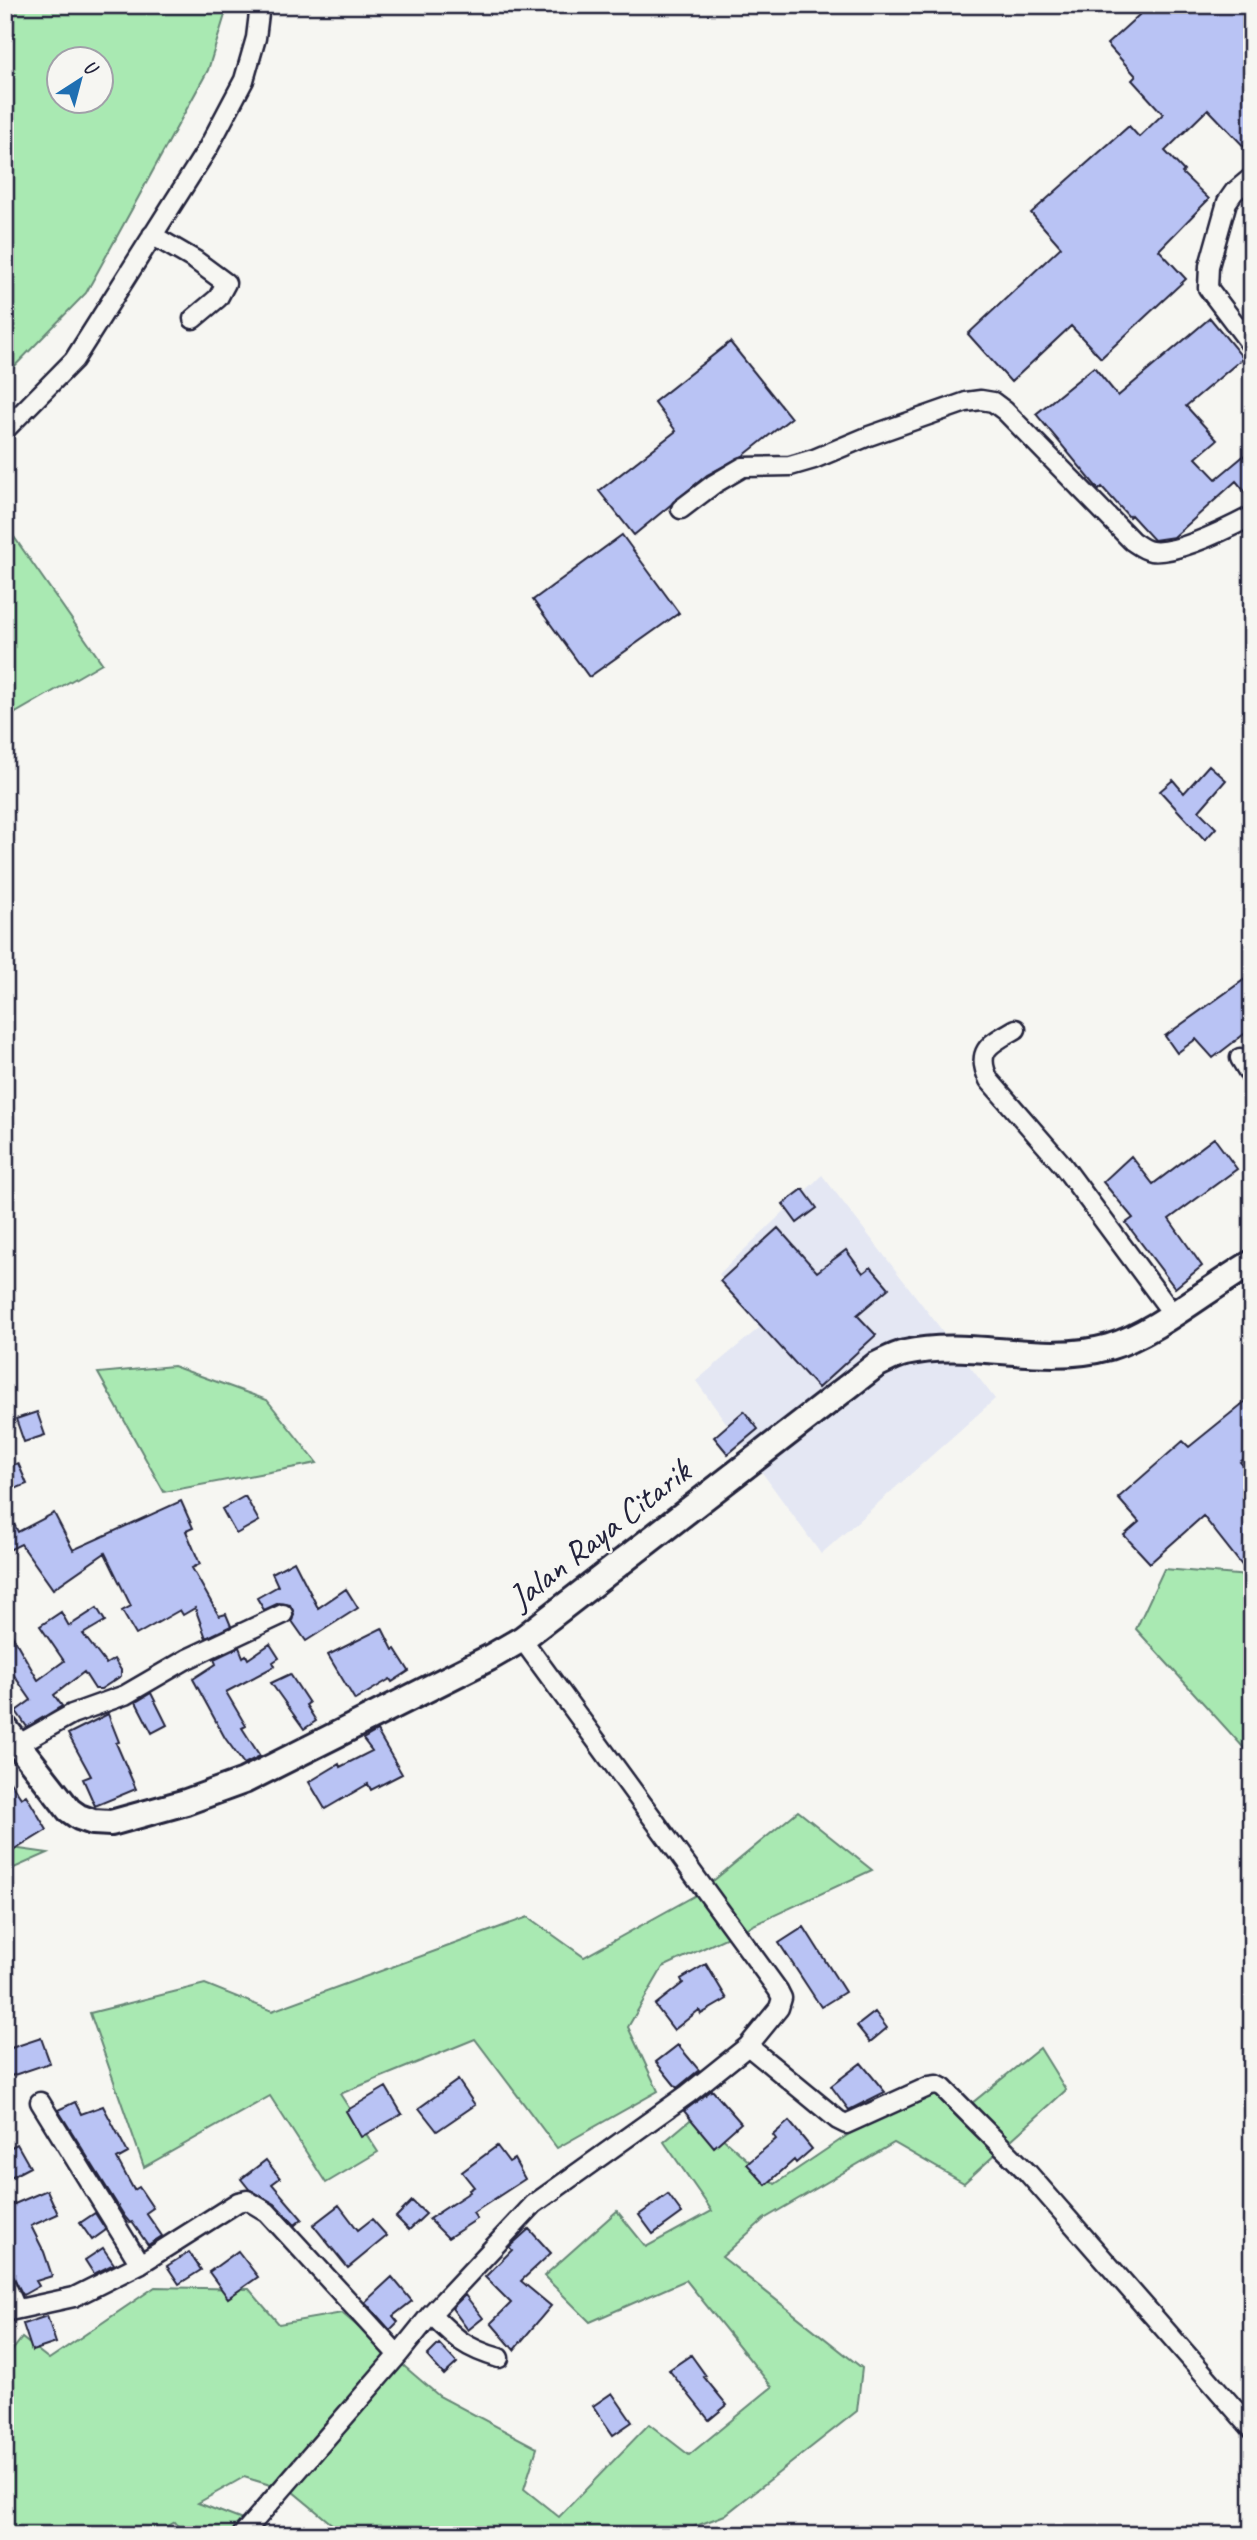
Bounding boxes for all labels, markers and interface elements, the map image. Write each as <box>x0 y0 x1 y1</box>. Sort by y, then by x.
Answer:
north arrow <box>46 46 116 116</box>
text: U <box>79 55 103 82</box>
street label: Jalan Raya Citarik <box>498 1448 701 1621</box>

